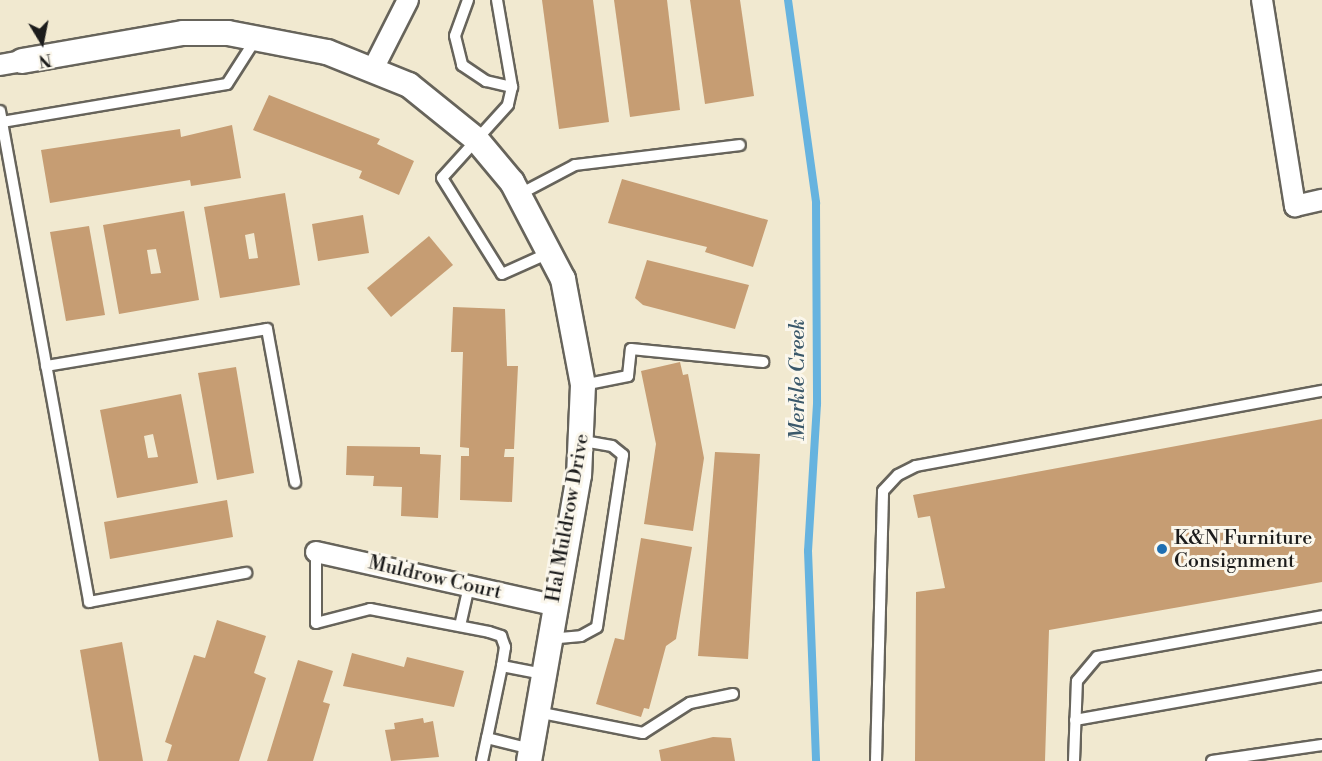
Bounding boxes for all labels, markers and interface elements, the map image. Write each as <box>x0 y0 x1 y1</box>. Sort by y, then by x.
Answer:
north arrow <box>12 12 72 72</box>
text: N <box>37 49 53 71</box>
water label: Merkle Creek <box>785 319 811 441</box>
street label: Hal Muldrow Drive <box>541 432 595 604</box>
place label: K&N Furniture Consignment <box>1174 526 1312 573</box>
marker: K&N Furniture Consignment <box>1155 542 1169 556</box>
street label: Muldrow Court <box>366 551 504 605</box>

